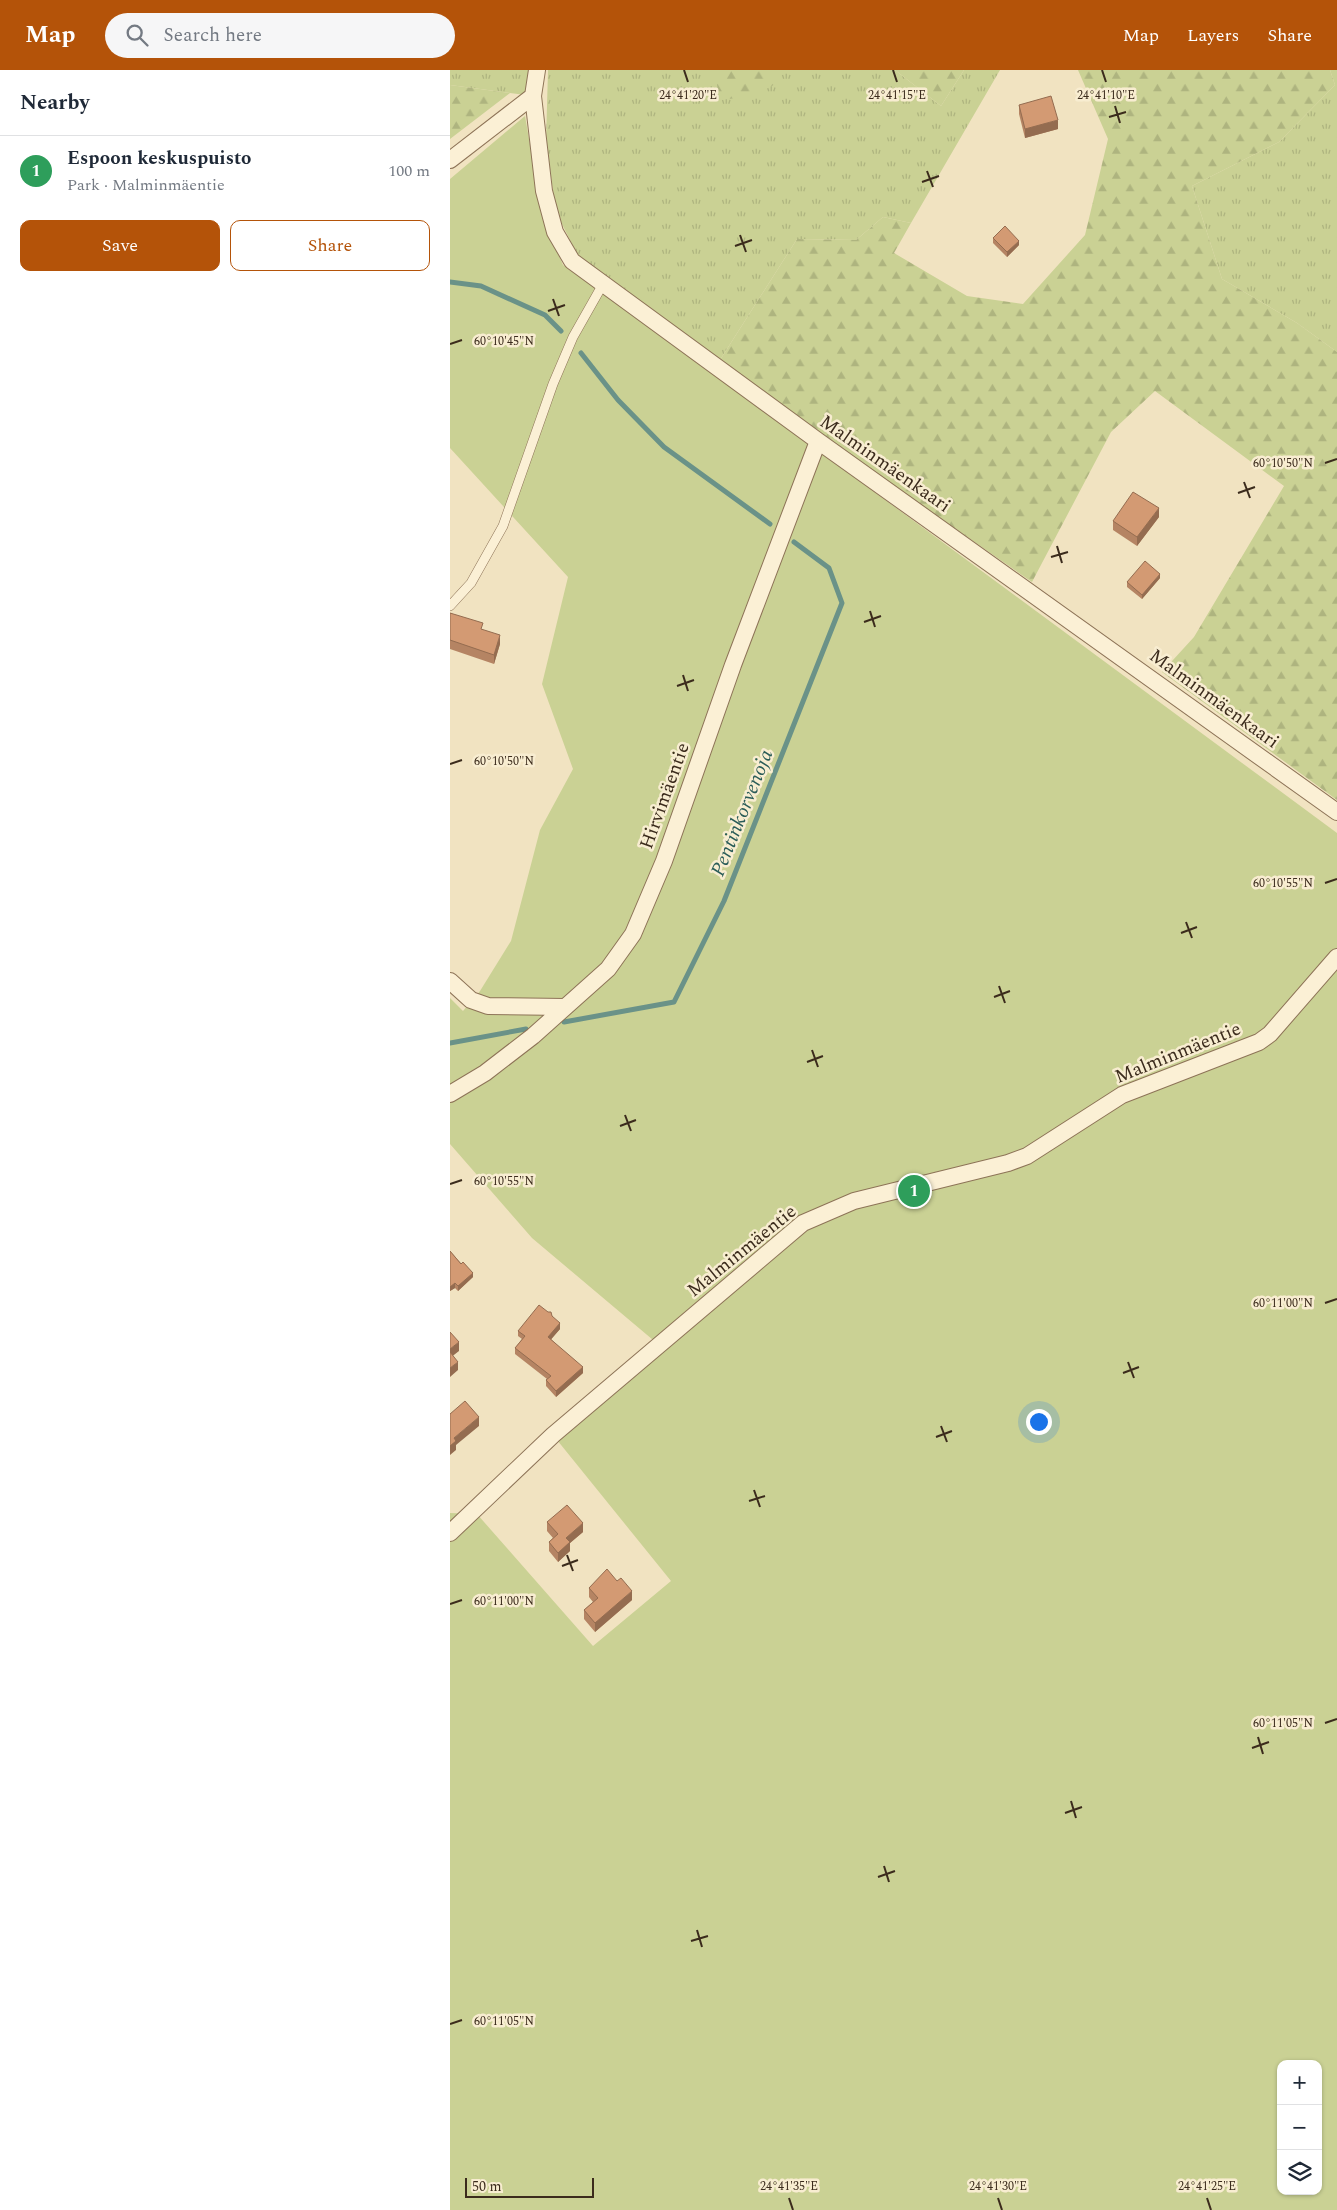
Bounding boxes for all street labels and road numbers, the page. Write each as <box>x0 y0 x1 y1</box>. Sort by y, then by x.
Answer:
street label: Malminmäenkaari <box>813 408 957 520</box>
street label: Malminmäenkaari <box>1143 642 1285 756</box>
street label: Hirvimäentie <box>632 739 698 853</box>
street label: Malminmäentie <box>1110 1014 1246 1092</box>
street label: Malminmäentie <box>681 1198 803 1304</box>

